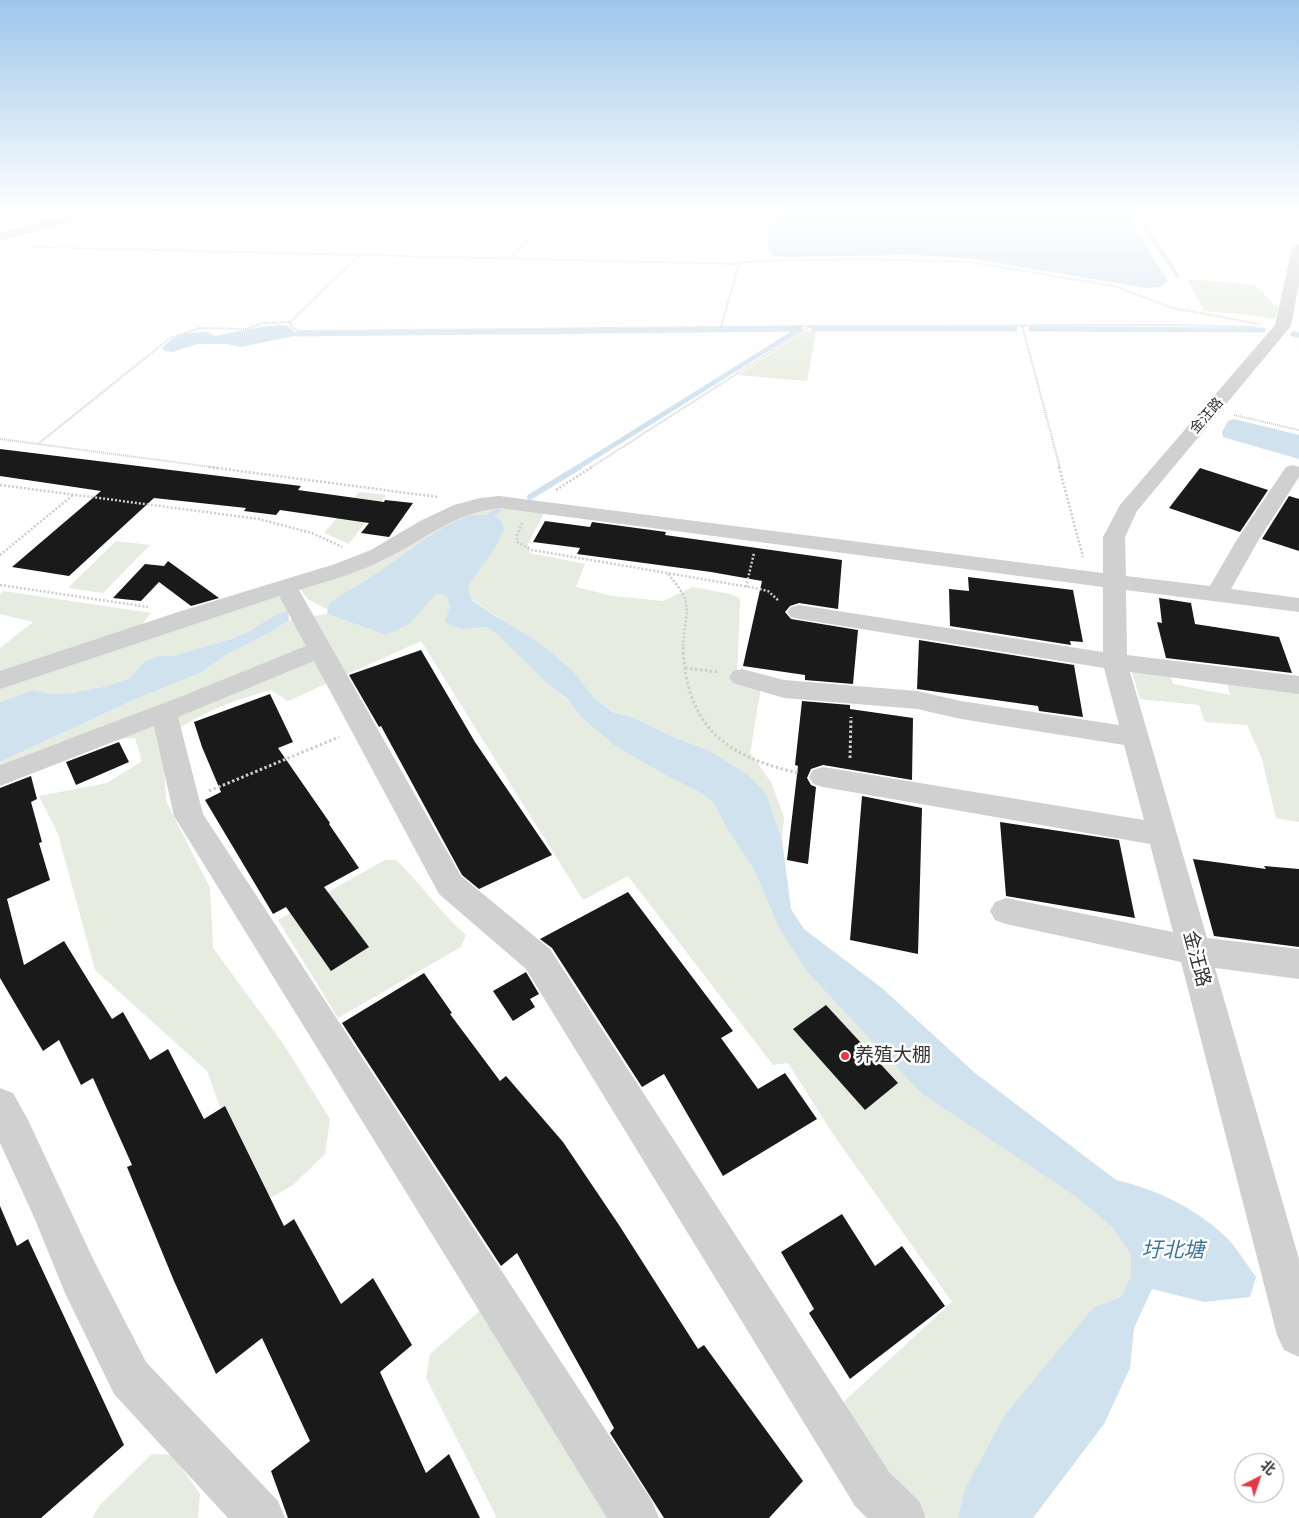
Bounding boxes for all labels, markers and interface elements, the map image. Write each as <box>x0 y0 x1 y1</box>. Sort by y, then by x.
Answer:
street label: 金汪路 <box>1187 395 1227 437</box>
street label: 金汪路 <box>1178 929 1214 989</box>
place label: 养殖大棚 <box>855 1045 931 1067</box>
marker: 养殖大棚 <box>839 1050 851 1062</box>
water label: 圩北塘 <box>1142 1238 1204 1264</box>
north arrow <box>1234 1453 1284 1503</box>
text: 北 <box>1257 1456 1279 1479</box>

